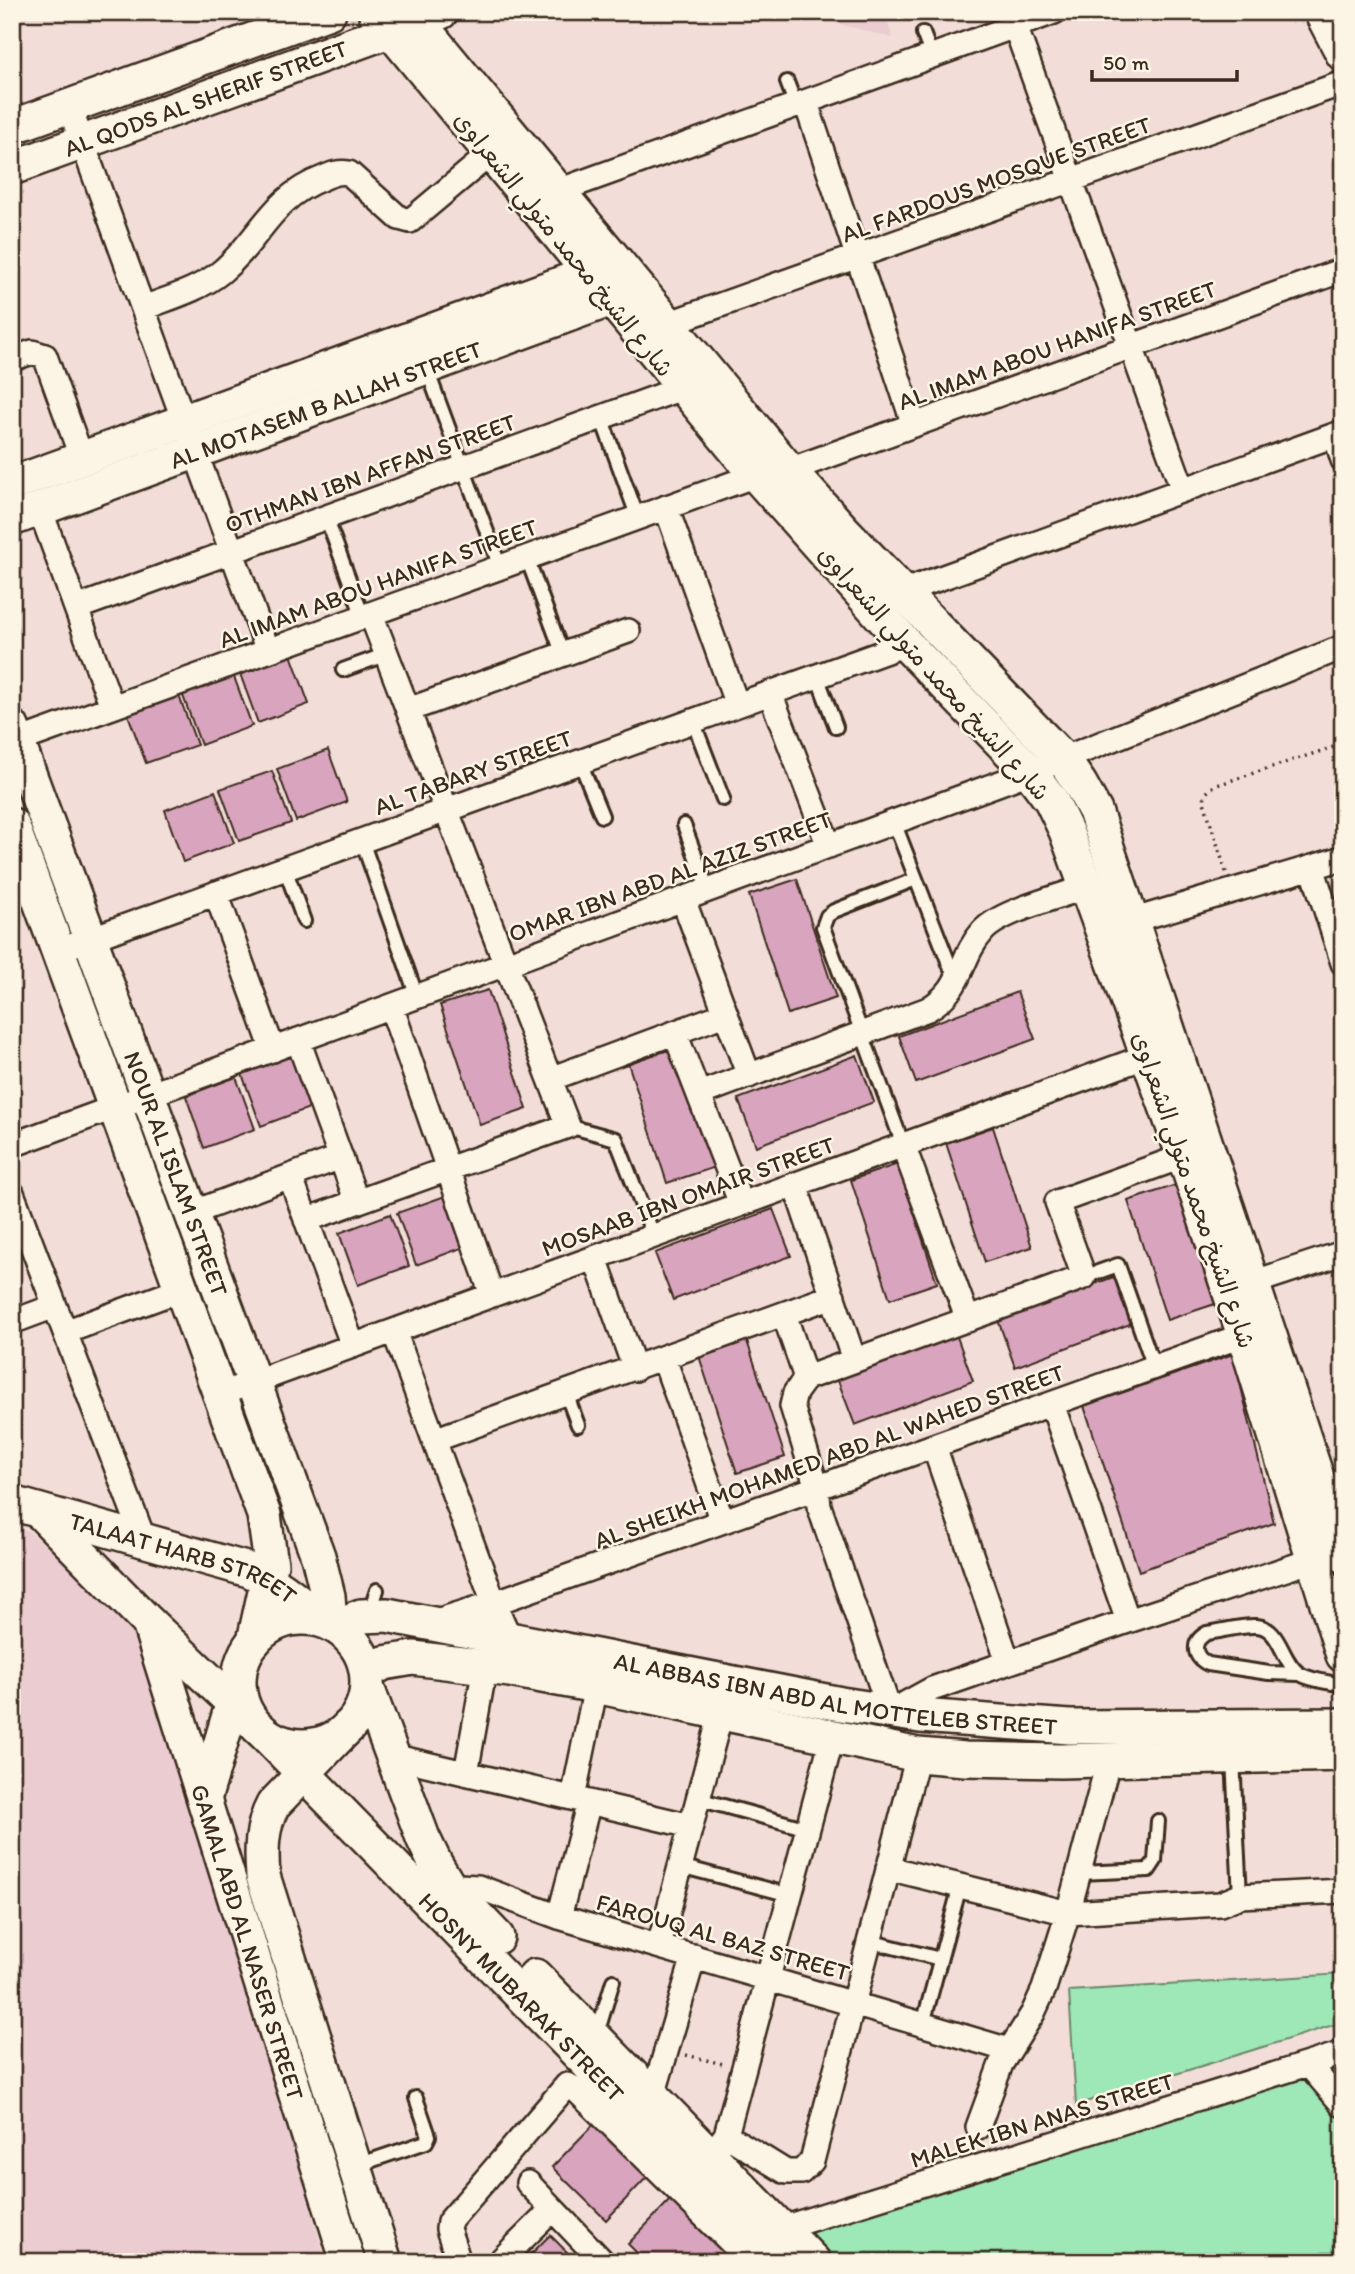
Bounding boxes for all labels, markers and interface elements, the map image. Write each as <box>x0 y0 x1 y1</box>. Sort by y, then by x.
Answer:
street label: AL QODS AL SHERIF STREET <box>60 33 352 162</box>
scale bar <box>1092 38 1238 82</box>
text: 50 m <box>1103 50 1150 75</box>
street label: شارع الشيخ محمد متولي الشعراوى <box>443 106 680 387</box>
street label: AL FARDOUS MOSQUE STREET <box>837 109 1155 249</box>
street label: AL IMAM ABOU HANIFA STREET <box>894 274 1221 416</box>
street label: AL MOTASEM B ALLAH STREET <box>166 333 486 474</box>
street label: OTHMAN IBN AFFAN STREET <box>221 407 520 539</box>
street label: AL IMAM ABOU HANIFA STREET <box>215 512 542 654</box>
street label: شارع الشيخ محمد متولي الشعراوى <box>807 540 1056 811</box>
street label: AL TABARY STREET <box>370 723 576 821</box>
street label: OMAR IBN ABD AL AZIZ STREET <box>504 804 836 948</box>
street label: شارع الشيخ محمد متولي الشعراوى <box>1120 1028 1262 1354</box>
street label: NOUR AL ISLAM STREET <box>118 1047 235 1300</box>
street label: MOSAAB IBN OMAIR STREET <box>538 1129 839 1263</box>
street label: AL SHEIKH MOHAMED ABD AL WAHED STREET <box>590 1357 1068 1555</box>
street label: TALAAT HARB STREET <box>66 1505 303 1610</box>
street label: AL ABBAS IBN ABD AL MOTTELEB STREET <box>612 1645 1059 1741</box>
street label: GAMAL ABD AL NASER STREET <box>186 1781 311 2104</box>
street label: HOSNY MUBARAK STREET <box>413 1886 631 2108</box>
street label: FAROUQ AL BAZ STREET <box>593 1887 853 1987</box>
street label: MALEK IBN ANAS STREET <box>907 2066 1178 2174</box>

